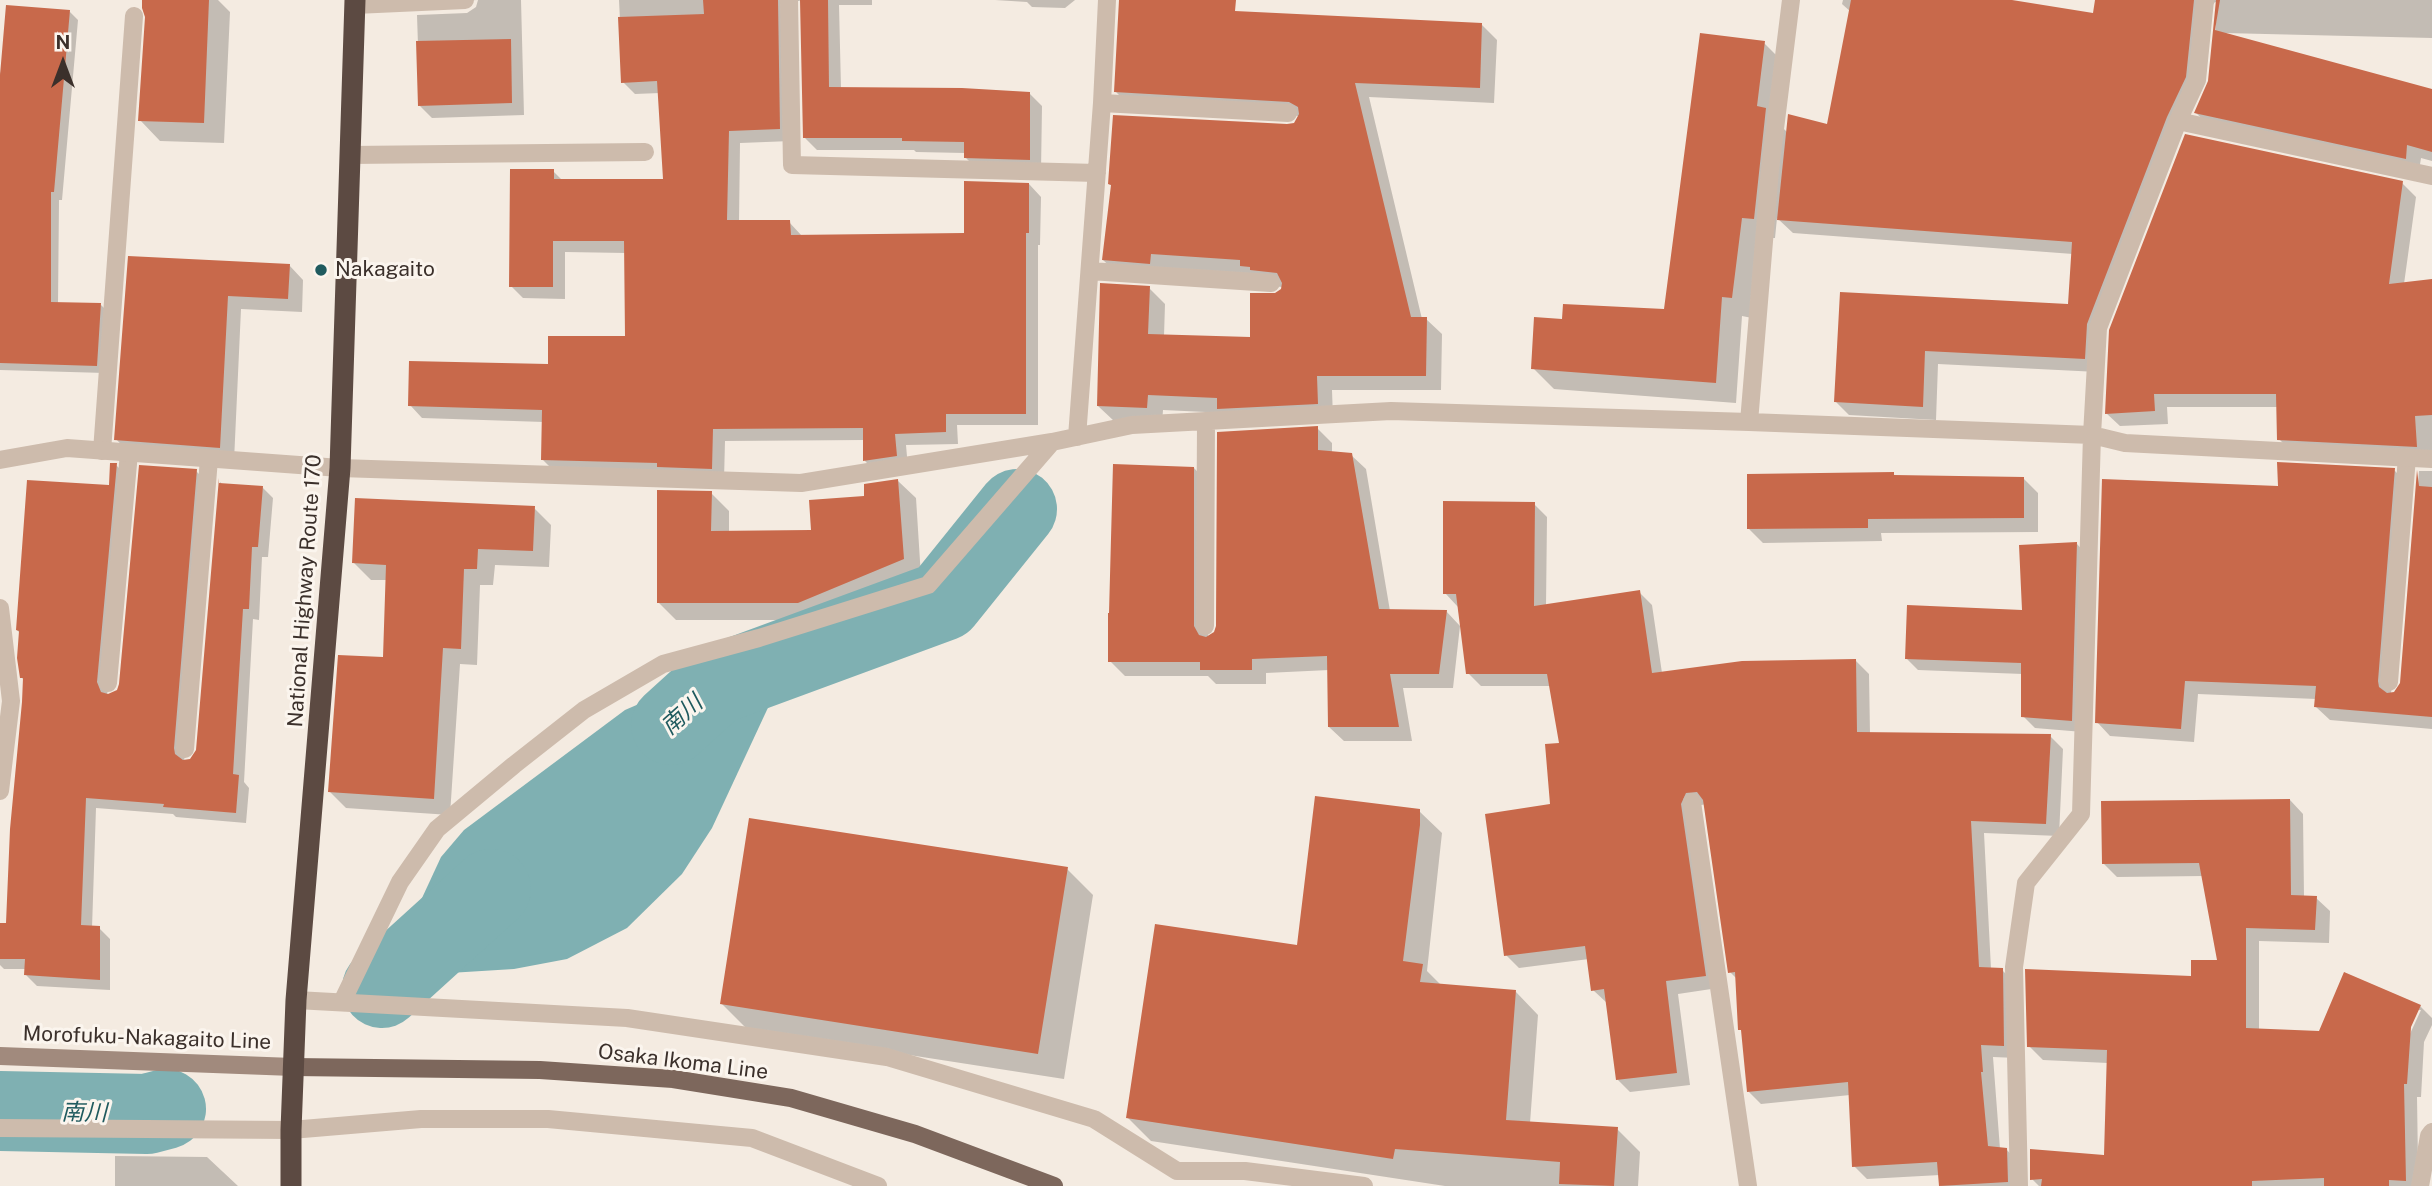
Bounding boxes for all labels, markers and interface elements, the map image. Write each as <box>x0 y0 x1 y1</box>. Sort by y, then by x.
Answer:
north arrow <box>28 28 98 98</box>
text: N <box>56 31 70 53</box>
place label: Nakagaito <box>335 257 435 283</box>
marker: Nakagaito <box>313 262 329 278</box>
street label: National Highway Route 170 <box>283 454 327 728</box>
water label: 南川 <box>656 689 708 741</box>
street label: Morofuku-Nakagaito Line <box>22 1021 272 1055</box>
street label: Osaka Ikoma Line <box>596 1039 770 1085</box>
water label: 南川 <box>61 1099 107 1127</box>

